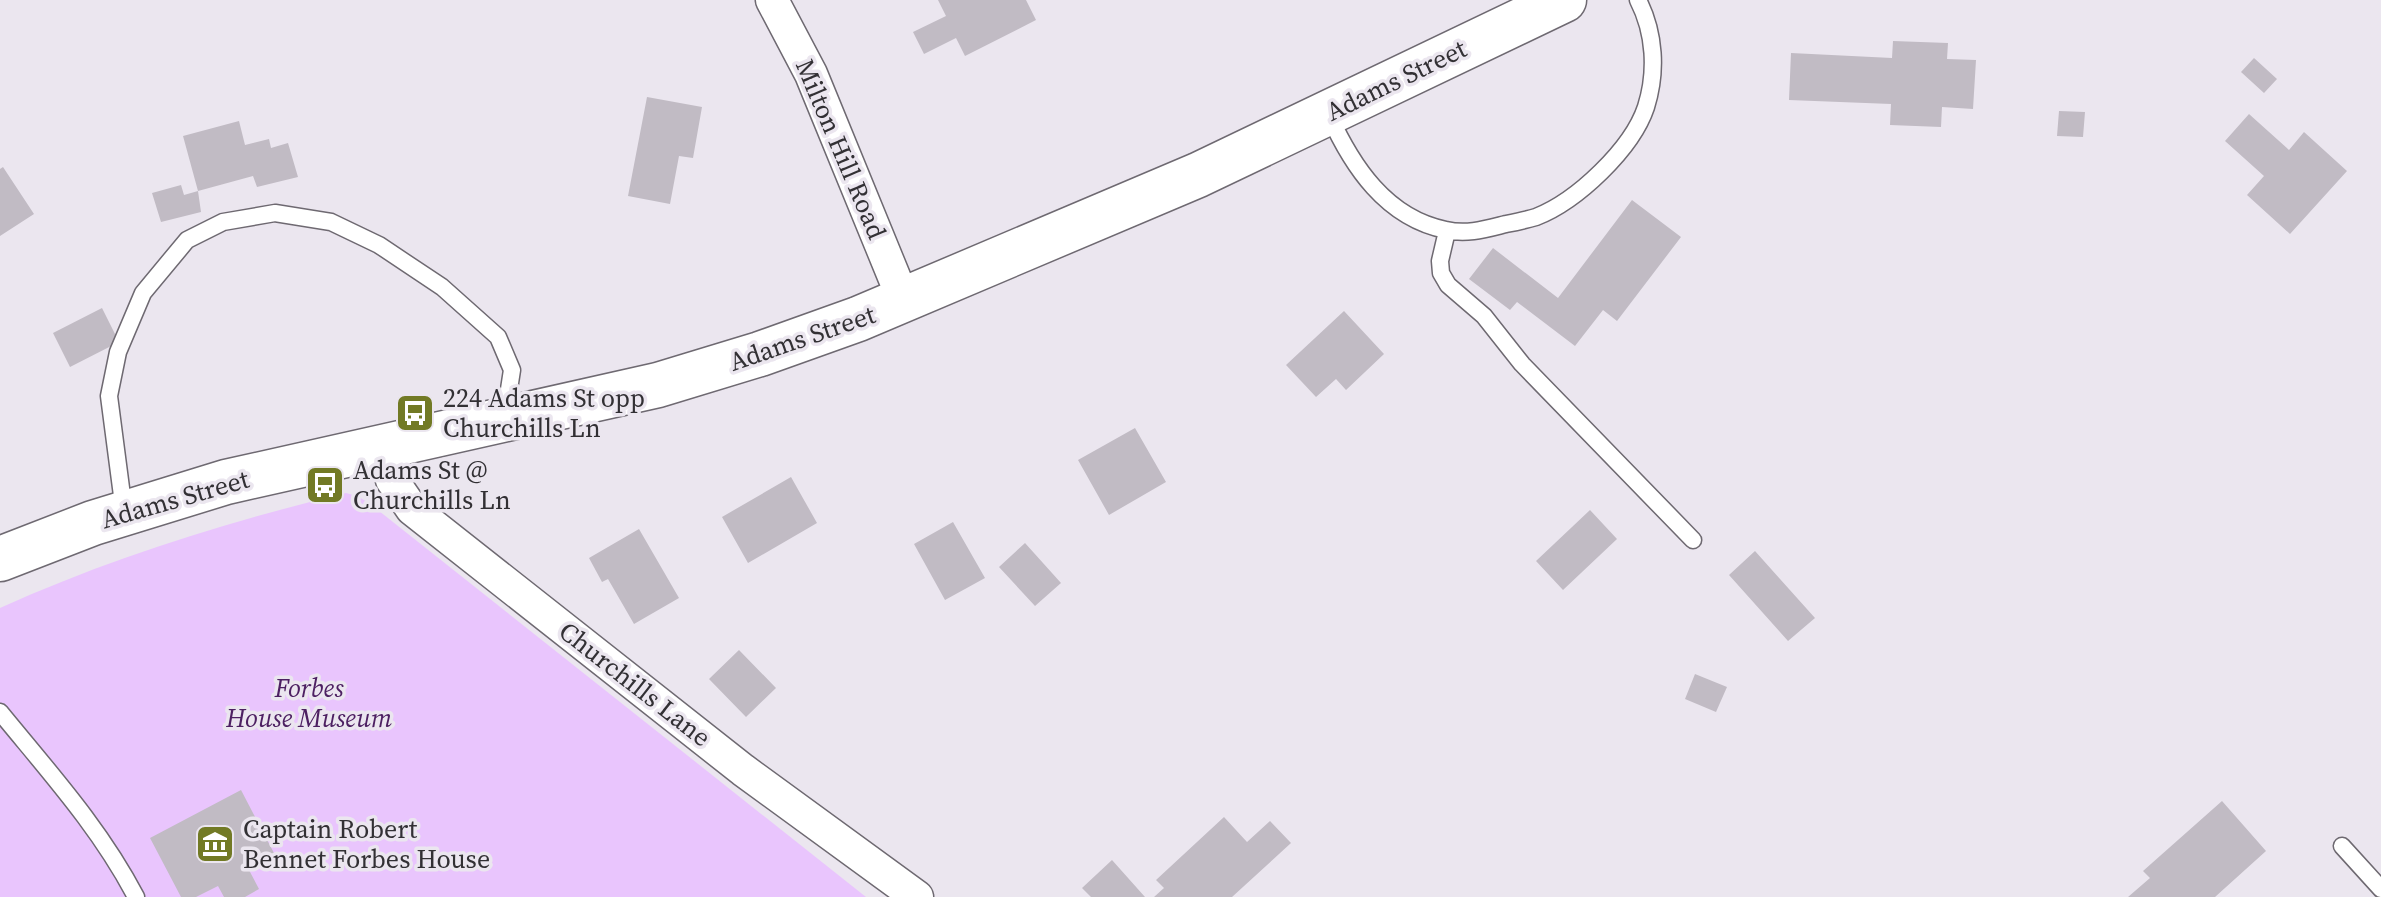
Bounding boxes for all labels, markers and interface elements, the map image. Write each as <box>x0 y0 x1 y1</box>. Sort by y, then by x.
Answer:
street label: Adams Street <box>1320 30 1473 130</box>
street label: Milton Hill Road <box>787 54 895 245</box>
street label: Adams Street <box>724 296 880 380</box>
place label: 224 Adams St opp Churchills Ln <box>443 380 645 446</box>
bus stop icon: 224 Adams St opp Churchills Ln <box>394 392 436 434</box>
place label: Adams St @ Churchills Ln <box>353 452 511 518</box>
street label: Adams Street <box>97 461 254 537</box>
bus stop icon: Adams St @ Churchills Ln <box>304 464 346 506</box>
street label: Churchills Lane <box>551 613 719 755</box>
park label: Forbes House Museum <box>225 670 392 736</box>
place label: Captain Robert Bennet Forbes House <box>243 811 490 877</box>
museum icon: Captain Robert Bennet Forbes House <box>194 823 236 865</box>

